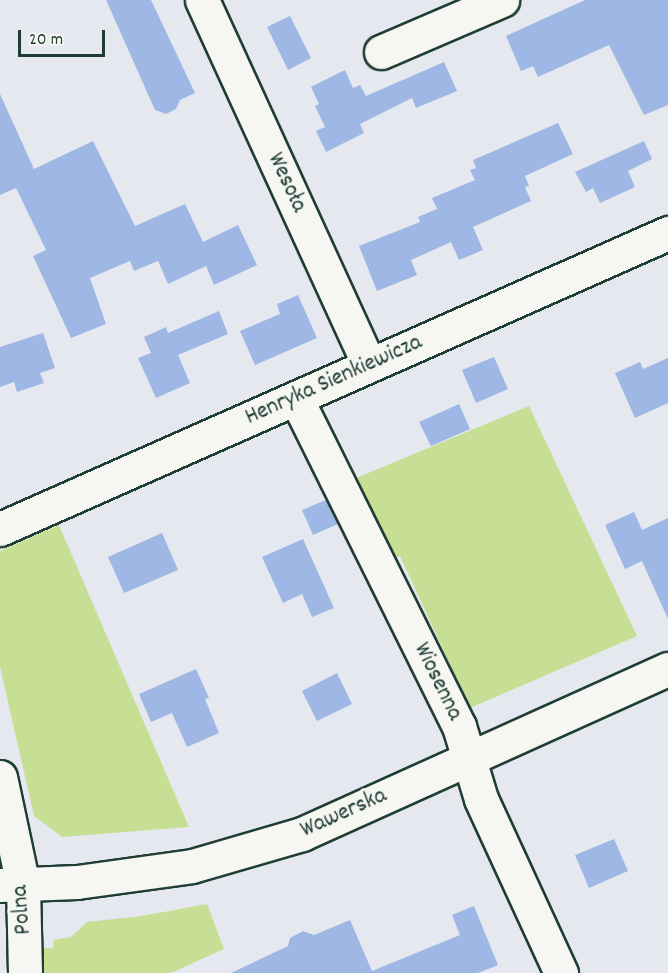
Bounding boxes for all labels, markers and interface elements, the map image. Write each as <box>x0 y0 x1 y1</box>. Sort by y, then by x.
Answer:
scale bar <box>21 18 108 56</box>
text: 20 m <box>29 28 63 53</box>
street label: Wesoła <box>260 149 312 217</box>
street label: Henryka Sienkiewicza <box>241 329 427 433</box>
street label: Wiosenna <box>406 638 468 726</box>
street label: Wawerska <box>297 782 391 846</box>
street label: Polna <box>7 884 39 936</box>

